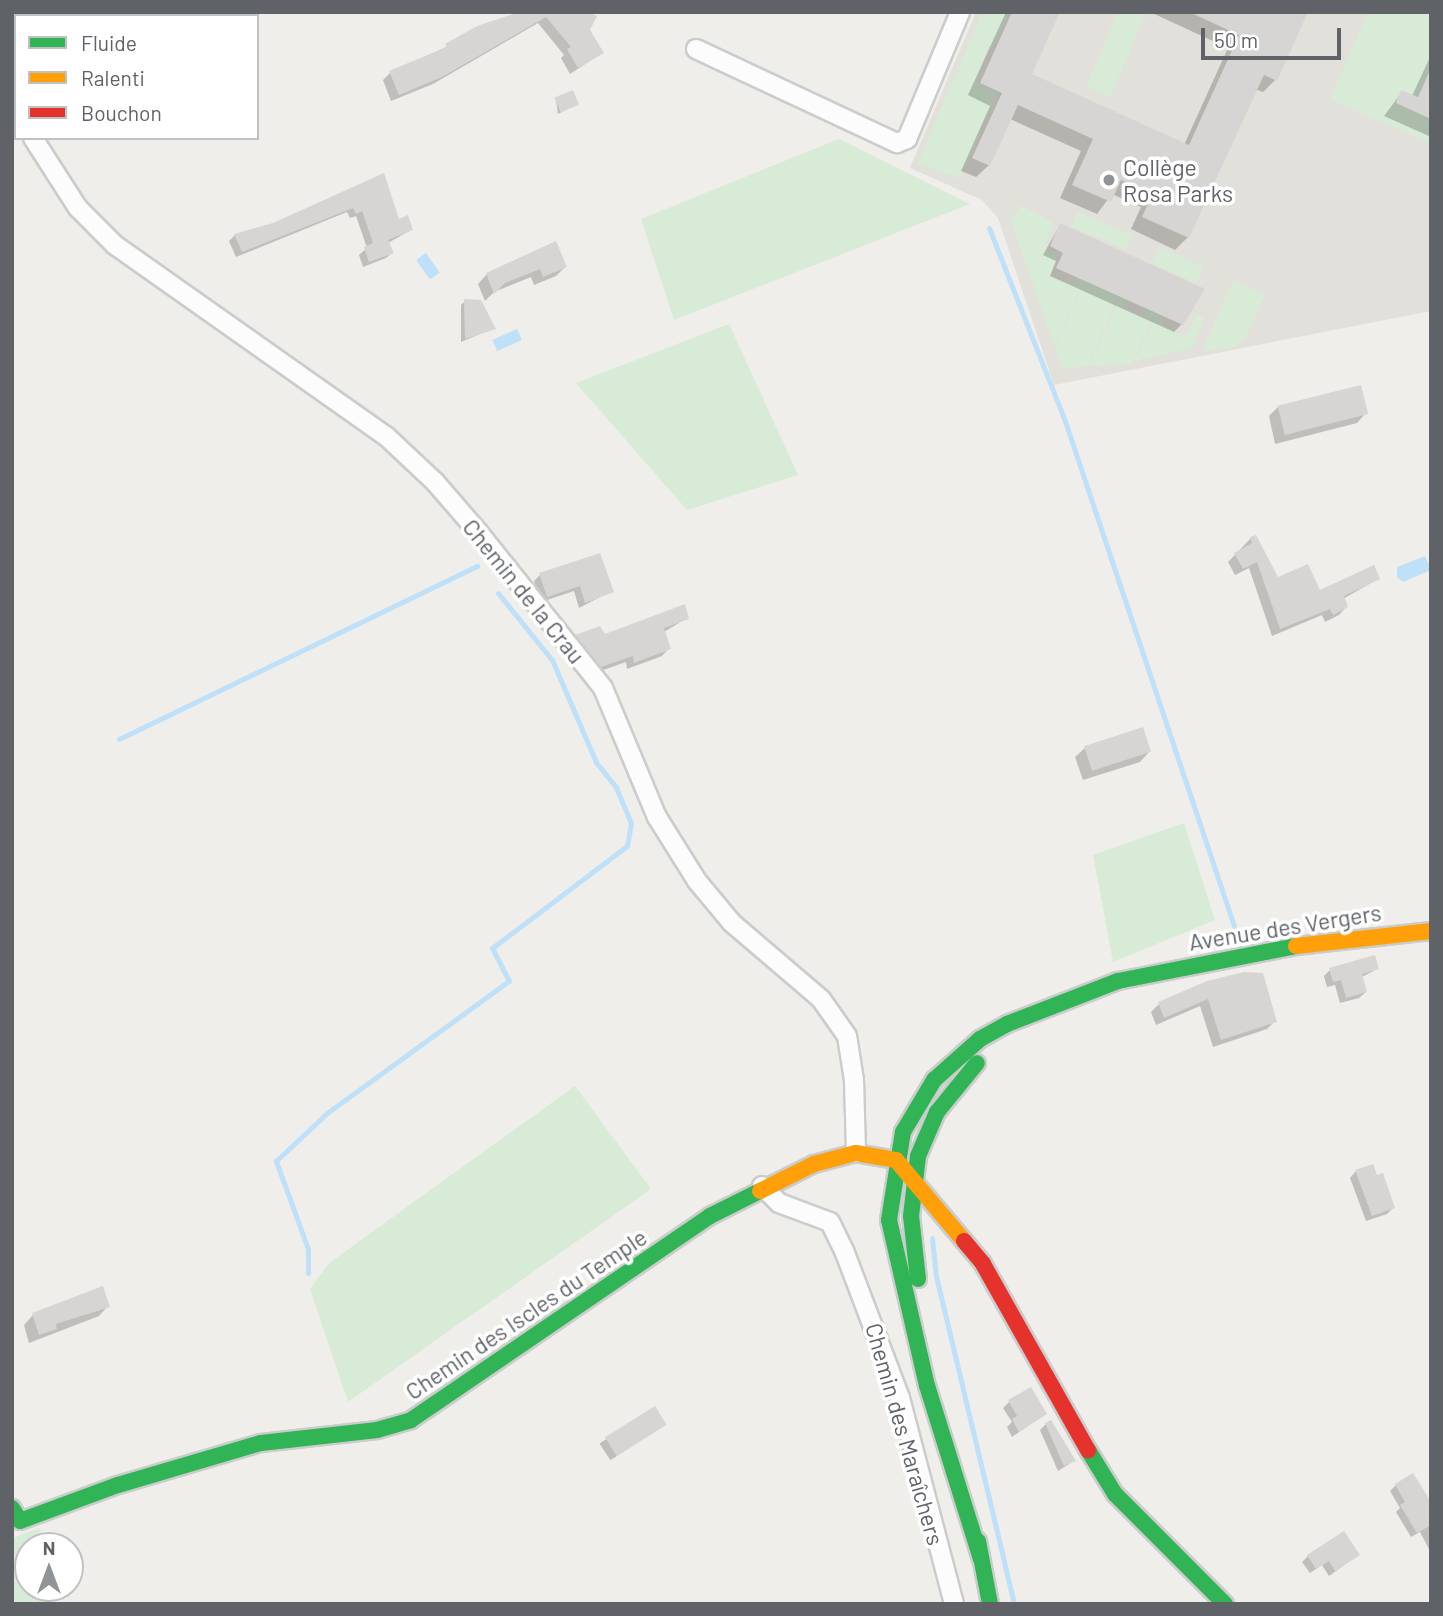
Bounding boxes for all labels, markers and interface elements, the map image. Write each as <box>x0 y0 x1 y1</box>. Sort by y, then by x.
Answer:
legend <box>14 14 259 140</box>
scale bar <box>1205 14 1345 58</box>
text: 50 m <box>1214 27 1258 52</box>
text: Fluide <box>81 30 137 55</box>
text: Ralenti <box>81 65 145 90</box>
text: Bouchon <box>81 100 162 125</box>
place label: Collège Rosa Parks <box>1123 153 1233 207</box>
marker: Collège Rosa Parks <box>1101 172 1117 188</box>
street label: Chemin de la Crau <box>457 513 591 669</box>
street label: Avenue des Vergers <box>1187 898 1383 956</box>
street label: Chemin des Iscles du Temple <box>400 1223 652 1405</box>
street label: Chemin des Maraîchers <box>860 1320 950 1548</box>
north arrow <box>14 1532 84 1602</box>
text: N <box>43 1536 55 1559</box>

